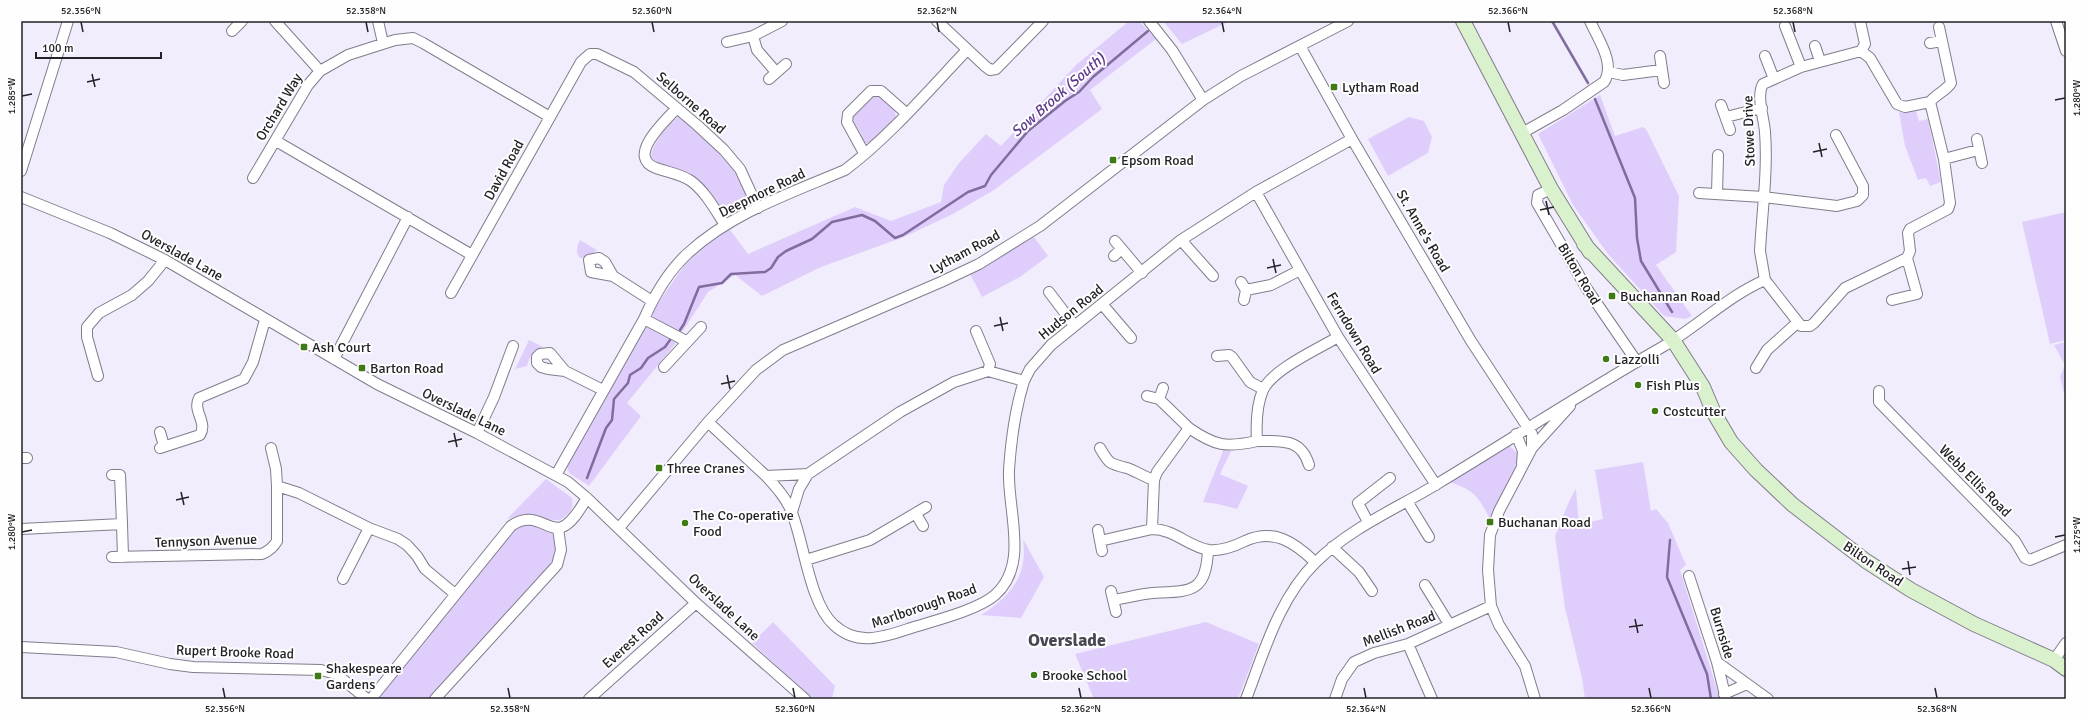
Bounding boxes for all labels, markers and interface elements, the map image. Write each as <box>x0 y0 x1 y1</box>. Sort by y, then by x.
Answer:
text: 52.356°N <box>61 5 101 17</box>
text: 52.358°N <box>346 5 386 17</box>
text: 52.360°N <box>632 5 672 17</box>
text: 52.362°N <box>917 5 957 17</box>
text: 52.364°N <box>1202 5 1242 17</box>
text: 52.366°N <box>1488 5 1528 17</box>
text: 52.368°N <box>1773 5 1813 17</box>
scale bar <box>36 34 161 60</box>
text: 100 m <box>42 41 74 56</box>
water label: Sow Brook (South) <box>1007 49 1109 141</box>
street label: Selborne Road <box>653 68 729 138</box>
street label: Orchard Way <box>252 70 306 144</box>
text: 1.285°W <box>6 77 18 114</box>
place label: Lytham Road <box>1342 79 1419 96</box>
text: 1.280°W <box>2071 79 2083 116</box>
marker: Lytham Road <box>1329 82 1339 92</box>
street label: Stowe Drive <box>1739 95 1759 167</box>
street label: David Road <box>480 137 528 203</box>
place label: Epsom Road <box>1121 152 1194 169</box>
marker: Epsom Road <box>1108 155 1118 165</box>
street label: Deepmore Road <box>716 165 808 221</box>
street label: St. Anne's Road <box>1393 187 1453 275</box>
street label: Overslade Lane <box>138 225 226 285</box>
street label: Lytham Road <box>927 226 1003 278</box>
street label: Bilton Road <box>1554 240 1604 308</box>
street label: Hudson Road <box>1035 281 1107 343</box>
place label: Buchannan Road <box>1620 288 1720 305</box>
street label: Ferndown Road <box>1323 289 1385 377</box>
marker: Buchannan Road <box>1607 291 1617 301</box>
place label: Ash Court <box>312 339 371 356</box>
marker: Ash Court <box>299 342 309 352</box>
place label: Lazzolli <box>1614 351 1660 368</box>
marker: Lazzolli <box>1601 354 1611 364</box>
place label: Barton Road <box>370 360 444 377</box>
marker: Barton Road <box>357 363 367 373</box>
place label: Fish Plus <box>1646 377 1700 394</box>
marker: Fish Plus <box>1633 380 1643 390</box>
street label: Overslade Lane <box>419 384 509 440</box>
place label: Costcutter <box>1663 403 1726 420</box>
marker: Costcutter <box>1650 406 1660 416</box>
street label: Webb Ellis Road <box>1935 441 2015 521</box>
place label: Three Cranes <box>667 460 745 477</box>
marker: Three Cranes <box>654 463 664 473</box>
place label: The Co-operative Food <box>693 507 794 540</box>
text: 1.280°W <box>6 513 18 550</box>
place label: Buchanan Road <box>1498 514 1591 531</box>
text: 1.275°W <box>2071 516 2083 553</box>
marker: Buchanan Road <box>1485 517 1495 527</box>
marker: The Co-operative Food <box>680 518 690 528</box>
street label: Tennyson Avenue <box>155 531 257 551</box>
street label: Bilton Road <box>1840 538 1906 590</box>
street label: Overslade Lane <box>685 570 763 644</box>
street label: Marlborough Road <box>869 580 979 632</box>
street label: Burnside <box>1706 605 1738 661</box>
street label: Mellish Road <box>1360 607 1438 651</box>
street label: Everest Road <box>599 608 667 672</box>
district label: Overslade <box>1028 629 1106 651</box>
street label: Rupert Brooke Road <box>176 641 294 663</box>
place label: Shakespeare Gardens <box>326 660 402 693</box>
place label: Brooke School <box>1042 667 1127 684</box>
marker: Brooke School <box>1029 670 1039 680</box>
marker: Shakespeare Gardens <box>313 671 323 681</box>
text: 52.356°N <box>205 703 245 715</box>
text: 52.358°N <box>490 703 530 715</box>
text: 52.360°N <box>775 703 815 715</box>
text: 52.362°N <box>1061 703 1101 715</box>
text: 52.364°N <box>1346 703 1386 715</box>
text: 52.366°N <box>1631 703 1671 715</box>
text: 52.368°N <box>1917 703 1957 715</box>

